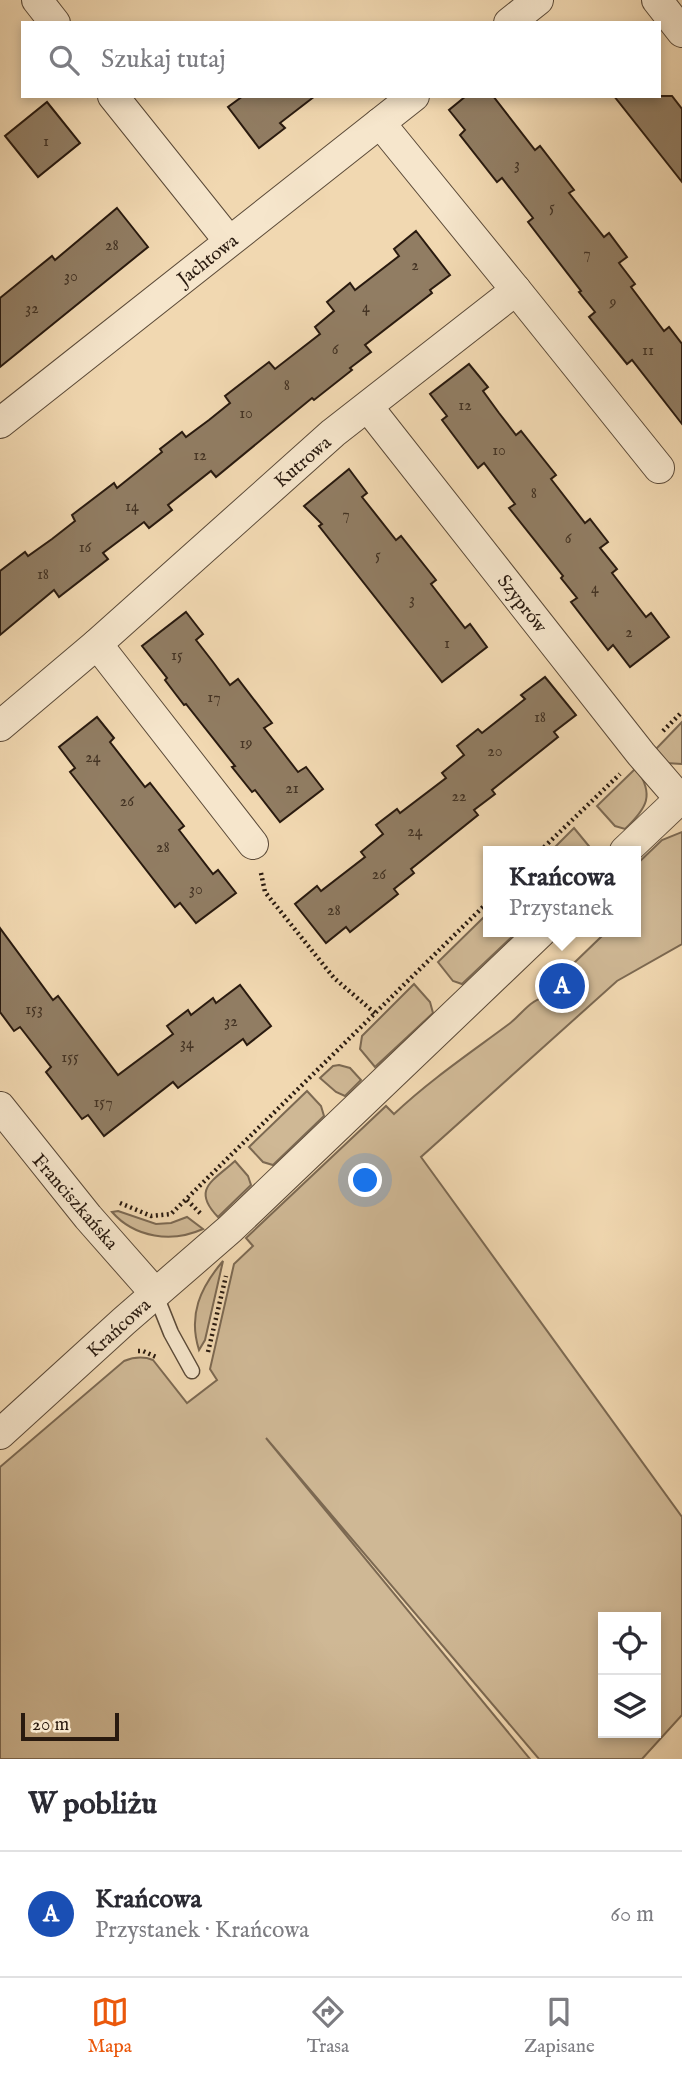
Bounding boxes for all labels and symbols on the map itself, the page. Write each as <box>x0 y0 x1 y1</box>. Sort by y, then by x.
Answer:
house number: 1 <box>43 132 49 152</box>
house number: 3 <box>514 155 520 175</box>
house number: 5 <box>549 198 555 218</box>
street label: Jachtowa <box>171 229 244 293</box>
house number: 28 <box>105 236 119 256</box>
house number: 7 <box>583 244 591 264</box>
house number: 2 <box>411 256 419 276</box>
house number: 30 <box>64 267 78 287</box>
house number: 9 <box>609 293 617 313</box>
house number: 4 <box>362 298 370 318</box>
house number: 32 <box>25 299 39 319</box>
house number: 6 <box>332 340 339 360</box>
house number: 11 <box>642 341 654 361</box>
house number: 8 <box>284 376 290 396</box>
house number: 12 <box>458 396 472 416</box>
house number: 10 <box>239 404 253 424</box>
street label: Kutrowa <box>270 431 337 494</box>
house number: 10 <box>492 441 506 461</box>
house number: 12 <box>193 446 207 466</box>
house number: 8 <box>531 484 537 504</box>
house number: 14 <box>125 497 139 517</box>
house number: 7 <box>342 505 350 525</box>
house number: 6 <box>565 529 572 549</box>
house number: 16 <box>79 538 92 558</box>
house number: 5 <box>375 546 381 566</box>
house number: 18 <box>37 565 49 585</box>
street label: Szyprów <box>491 570 552 639</box>
house number: 4 <box>591 579 599 599</box>
house number: 3 <box>409 590 415 610</box>
house number: 2 <box>625 623 633 643</box>
house number: 1 <box>444 634 450 654</box>
house number: 15 <box>171 646 183 666</box>
house number: 17 <box>207 688 221 708</box>
house number: 18 <box>534 708 546 728</box>
house number: 19 <box>240 734 252 754</box>
house number: 20 <box>487 742 503 762</box>
house number: 24 <box>85 748 101 768</box>
house number: 21 <box>285 779 299 799</box>
house number: 22 <box>451 787 467 807</box>
house number: 26 <box>120 792 134 812</box>
house number: 24 <box>407 822 423 842</box>
house number: 28 <box>156 838 170 858</box>
house number: 26 <box>372 865 386 885</box>
house number: 30 <box>189 880 203 900</box>
house number: 28 <box>327 901 341 921</box>
pin: A <box>539 960 585 1012</box>
house number: 153 <box>25 1000 43 1020</box>
house number: 32 <box>224 1012 238 1032</box>
house number: 34 <box>180 1034 194 1054</box>
house number: 155 <box>61 1048 79 1068</box>
house number: 157 <box>93 1093 113 1113</box>
street label: Franciszkańska <box>26 1149 123 1256</box>
your location <box>348 1163 382 1197</box>
street label: Krańcowa <box>82 1293 157 1363</box>
scale bar <box>21 1710 119 1742</box>

